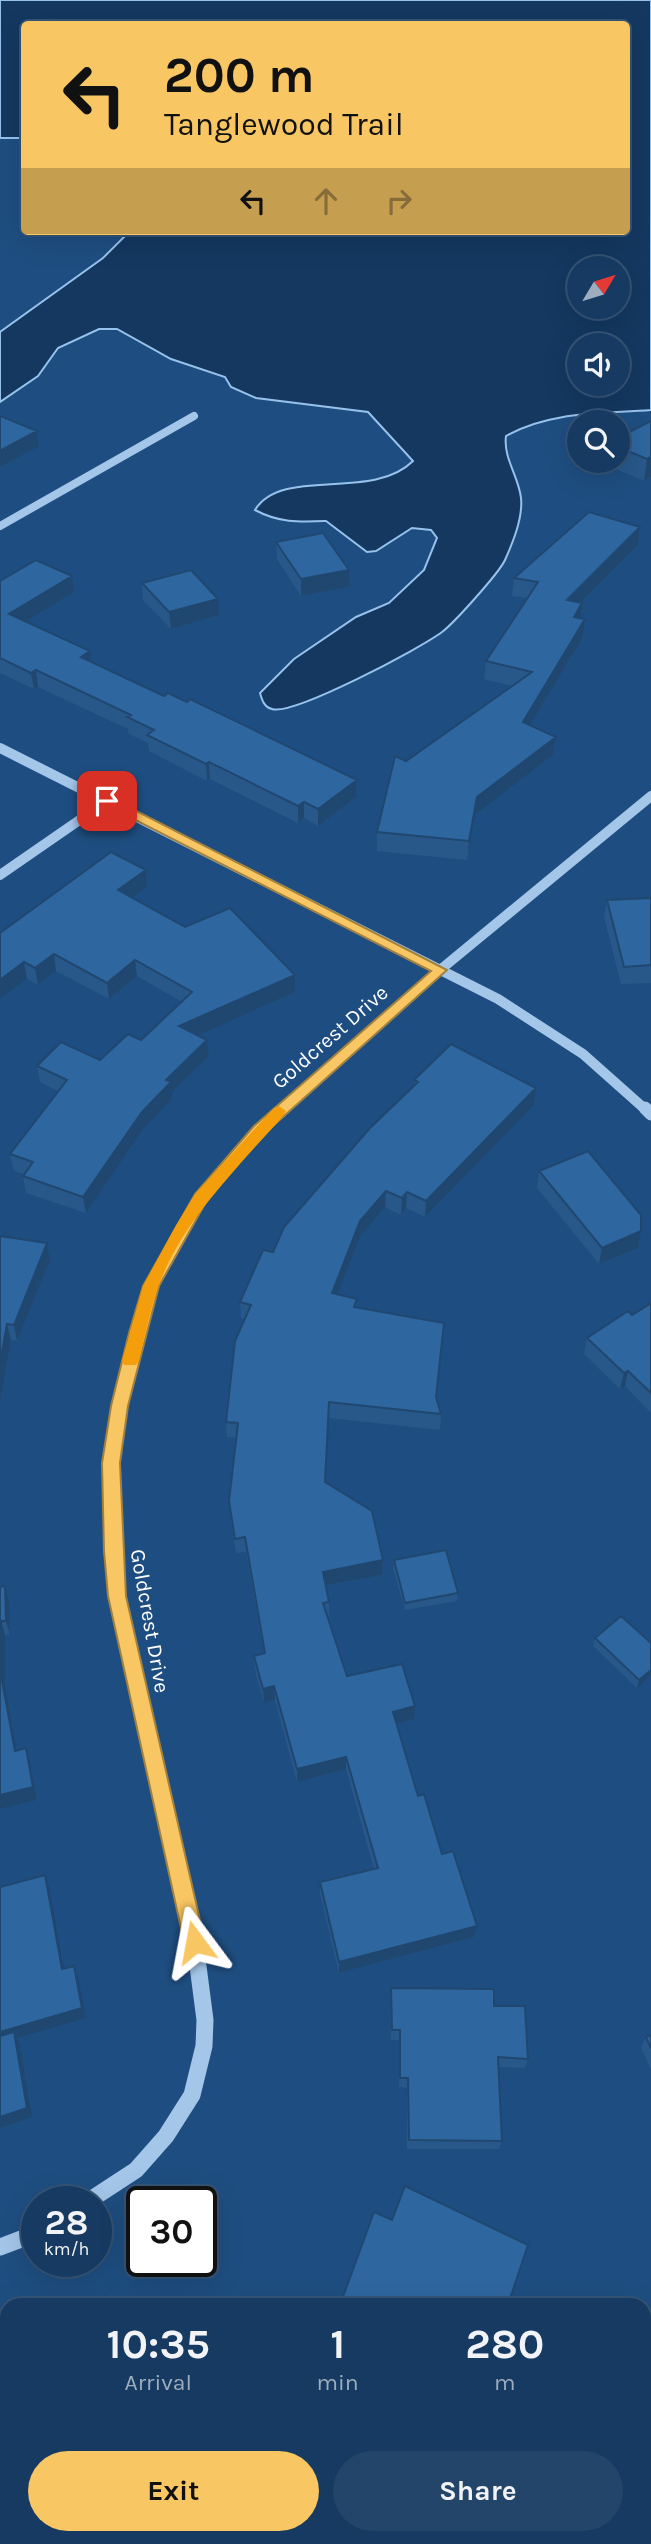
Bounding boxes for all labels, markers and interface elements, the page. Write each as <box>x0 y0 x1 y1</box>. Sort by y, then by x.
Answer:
text: 200 m <box>164 47 315 104</box>
icon: left <box>49 49 140 140</box>
text: Tanglewood Trail <box>164 106 404 143</box>
icon: left <box>234 182 272 220</box>
icon: ahead <box>307 182 345 220</box>
icon: right <box>380 182 418 220</box>
north arrow <box>567 256 630 318</box>
map controls <box>567 256 630 473</box>
button: sound <box>567 333 630 396</box>
button: search <box>567 410 630 473</box>
pin <box>77 771 137 831</box>
icon: arrive <box>88 782 126 820</box>
street label: Goldcrest Drive <box>267 980 393 1094</box>
street label: Goldcrest Drive <box>126 1547 174 1695</box>
position arrow <box>158 1905 232 1979</box>
speed limit sign: 30 <box>126 2186 217 2277</box>
text: 28 <box>45 2202 88 2243</box>
text: km/h <box>44 2238 89 2260</box>
text: 10:35 <box>107 2319 210 2369</box>
text: 1 <box>330 2319 345 2369</box>
text: 280 <box>465 2319 544 2369</box>
text: Arrival <box>125 2369 192 2396</box>
text: min <box>317 2369 359 2396</box>
text: m <box>494 2369 516 2396</box>
button: Exit <box>28 2451 319 2531</box>
button: Share <box>333 2451 623 2531</box>

